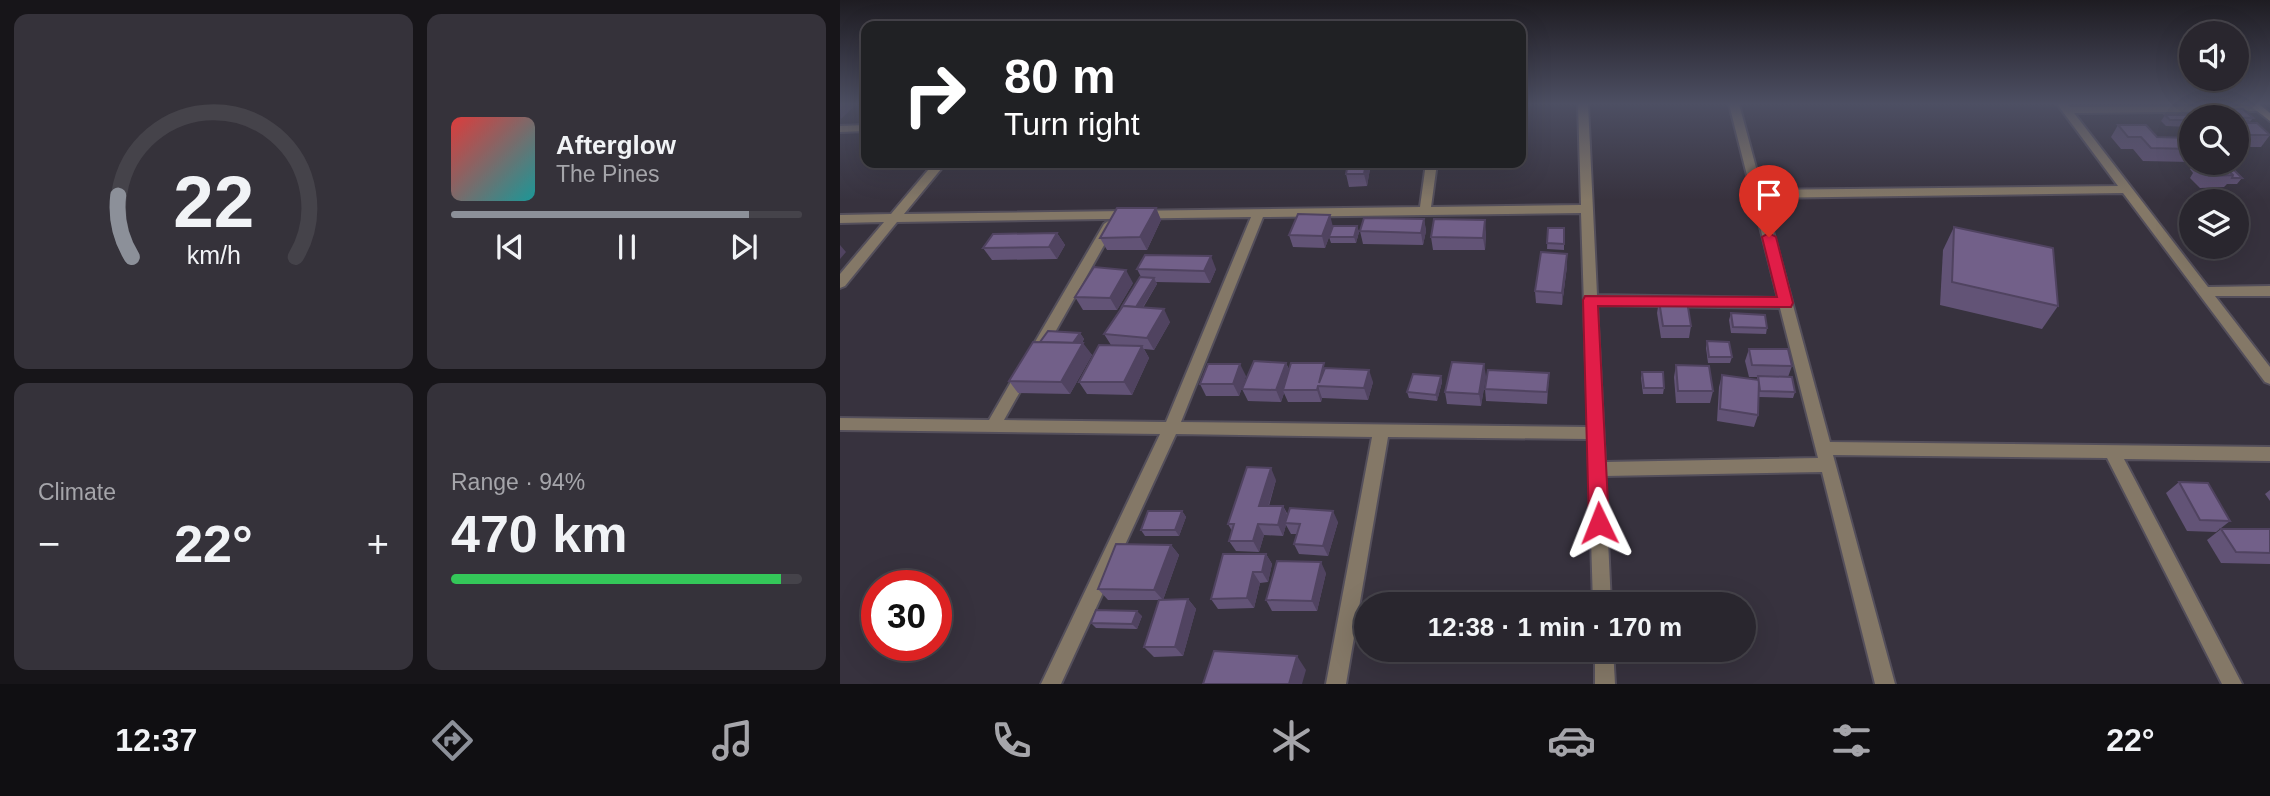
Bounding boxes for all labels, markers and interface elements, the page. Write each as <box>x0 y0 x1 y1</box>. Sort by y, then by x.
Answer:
map controls <box>2179 21 2249 259</box>
button: sound <box>2179 21 2249 91</box>
icon: right <box>889 49 980 140</box>
text: 80 m <box>1004 49 1116 103</box>
button: search <box>2179 105 2249 175</box>
text: Turn right <box>1004 106 1140 142</box>
text: Afterglow <box>556 130 676 160</box>
text: The Pines <box>556 161 660 187</box>
text: 22 <box>173 162 254 243</box>
pin <box>1739 165 1799 237</box>
icon: arrive <box>1750 176 1788 214</box>
button: layers <box>2179 189 2249 259</box>
icon: previous <box>491 228 529 266</box>
icon: pause <box>608 228 646 266</box>
icon: next <box>725 228 763 266</box>
text: km/h <box>186 241 241 269</box>
text: Range · 94% <box>451 469 585 495</box>
text: Climate <box>38 479 116 505</box>
position arrow <box>1562 486 1636 560</box>
text: 470 km <box>451 505 627 563</box>
text: 22° <box>174 515 253 573</box>
text: − <box>38 523 60 565</box>
text: + <box>367 523 389 565</box>
speed limit sign: 30 <box>861 570 952 661</box>
text: 12:38 · 1 min · 170 m <box>1428 612 1682 642</box>
icon: directions <box>428 716 477 765</box>
icon: music <box>708 716 757 765</box>
icon: phone <box>987 716 1036 765</box>
icon: climate <box>1267 716 1316 765</box>
icon: car <box>1547 716 1596 765</box>
icon: filters <box>1827 716 1876 765</box>
text: 12:37 <box>115 722 197 758</box>
text: 22° <box>2106 722 2155 758</box>

